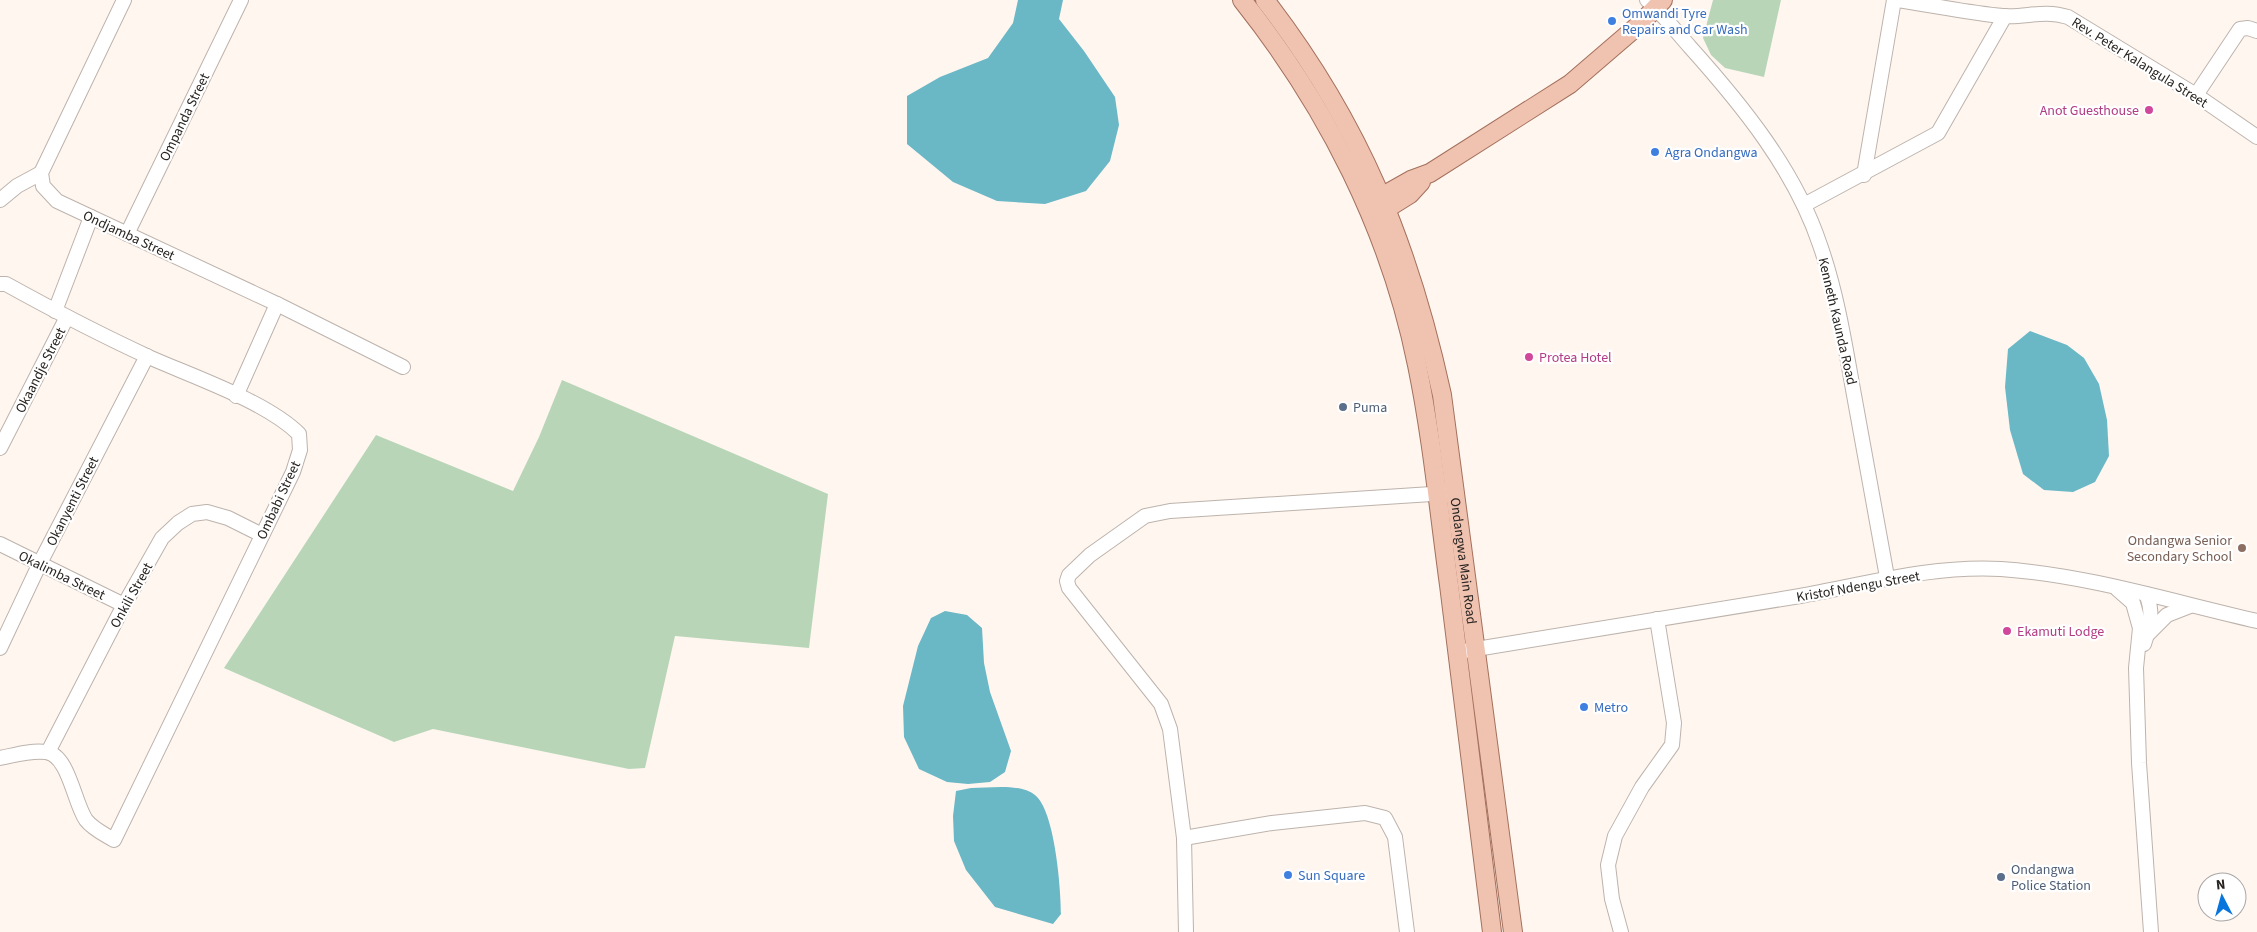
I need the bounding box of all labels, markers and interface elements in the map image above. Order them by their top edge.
place label: Omwandi Tyre Repairs and Car Wash [1622,4,1748,40]
street label: Rev. Peter Kalangula Street [2067,13,2212,113]
marker: Omwandi Tyre Repairs and Car Wash [1606,15,1618,27]
street label: Ompanda Street [155,70,215,165]
place label: Anot Guesthouse [2040,101,2139,121]
marker: Anot Guesthouse [2143,104,2155,116]
place label: Agra Ondangwa [1665,143,1757,163]
marker: Agra Ondangwa [1649,146,1661,158]
street label: Ondjamba Street [79,206,178,266]
street label: Kenneth Kaunda Road [1813,255,1861,387]
street label: Okaandje Street [11,324,71,417]
place label: Protea Hotel [1539,348,1612,368]
marker: Protea Hotel [1523,351,1535,363]
place label: Puma [1353,398,1387,418]
marker: Puma [1337,401,1349,413]
street label: Okanyenti Street [42,453,104,550]
street label: Ombabi Street [252,458,306,543]
street label: Ondangwa Main Road [1445,496,1481,626]
place label: Ondangwa Senior Secondary School [2127,531,2232,567]
marker: Ondangwa Senior Secondary School [2236,542,2248,554]
street label: Okalimba Street [15,546,109,606]
street label: Onkili Street [106,559,158,632]
street label: Kristof Ndengu Street [1795,566,1922,608]
place label: Ekamuti Lodge [2017,622,2104,642]
marker: Ekamuti Lodge [2001,625,2013,637]
place label: Metro [1594,698,1628,718]
marker: Metro [1578,701,1590,713]
place label: Ondangwa Police Station [2011,860,2091,896]
place label: Sun Square [1298,866,1365,886]
marker: Sun Square [1282,869,1294,881]
marker: Ondangwa Police Station [1995,871,2007,883]
north arrow [2197,872,2247,922]
text: N [2215,875,2226,895]

